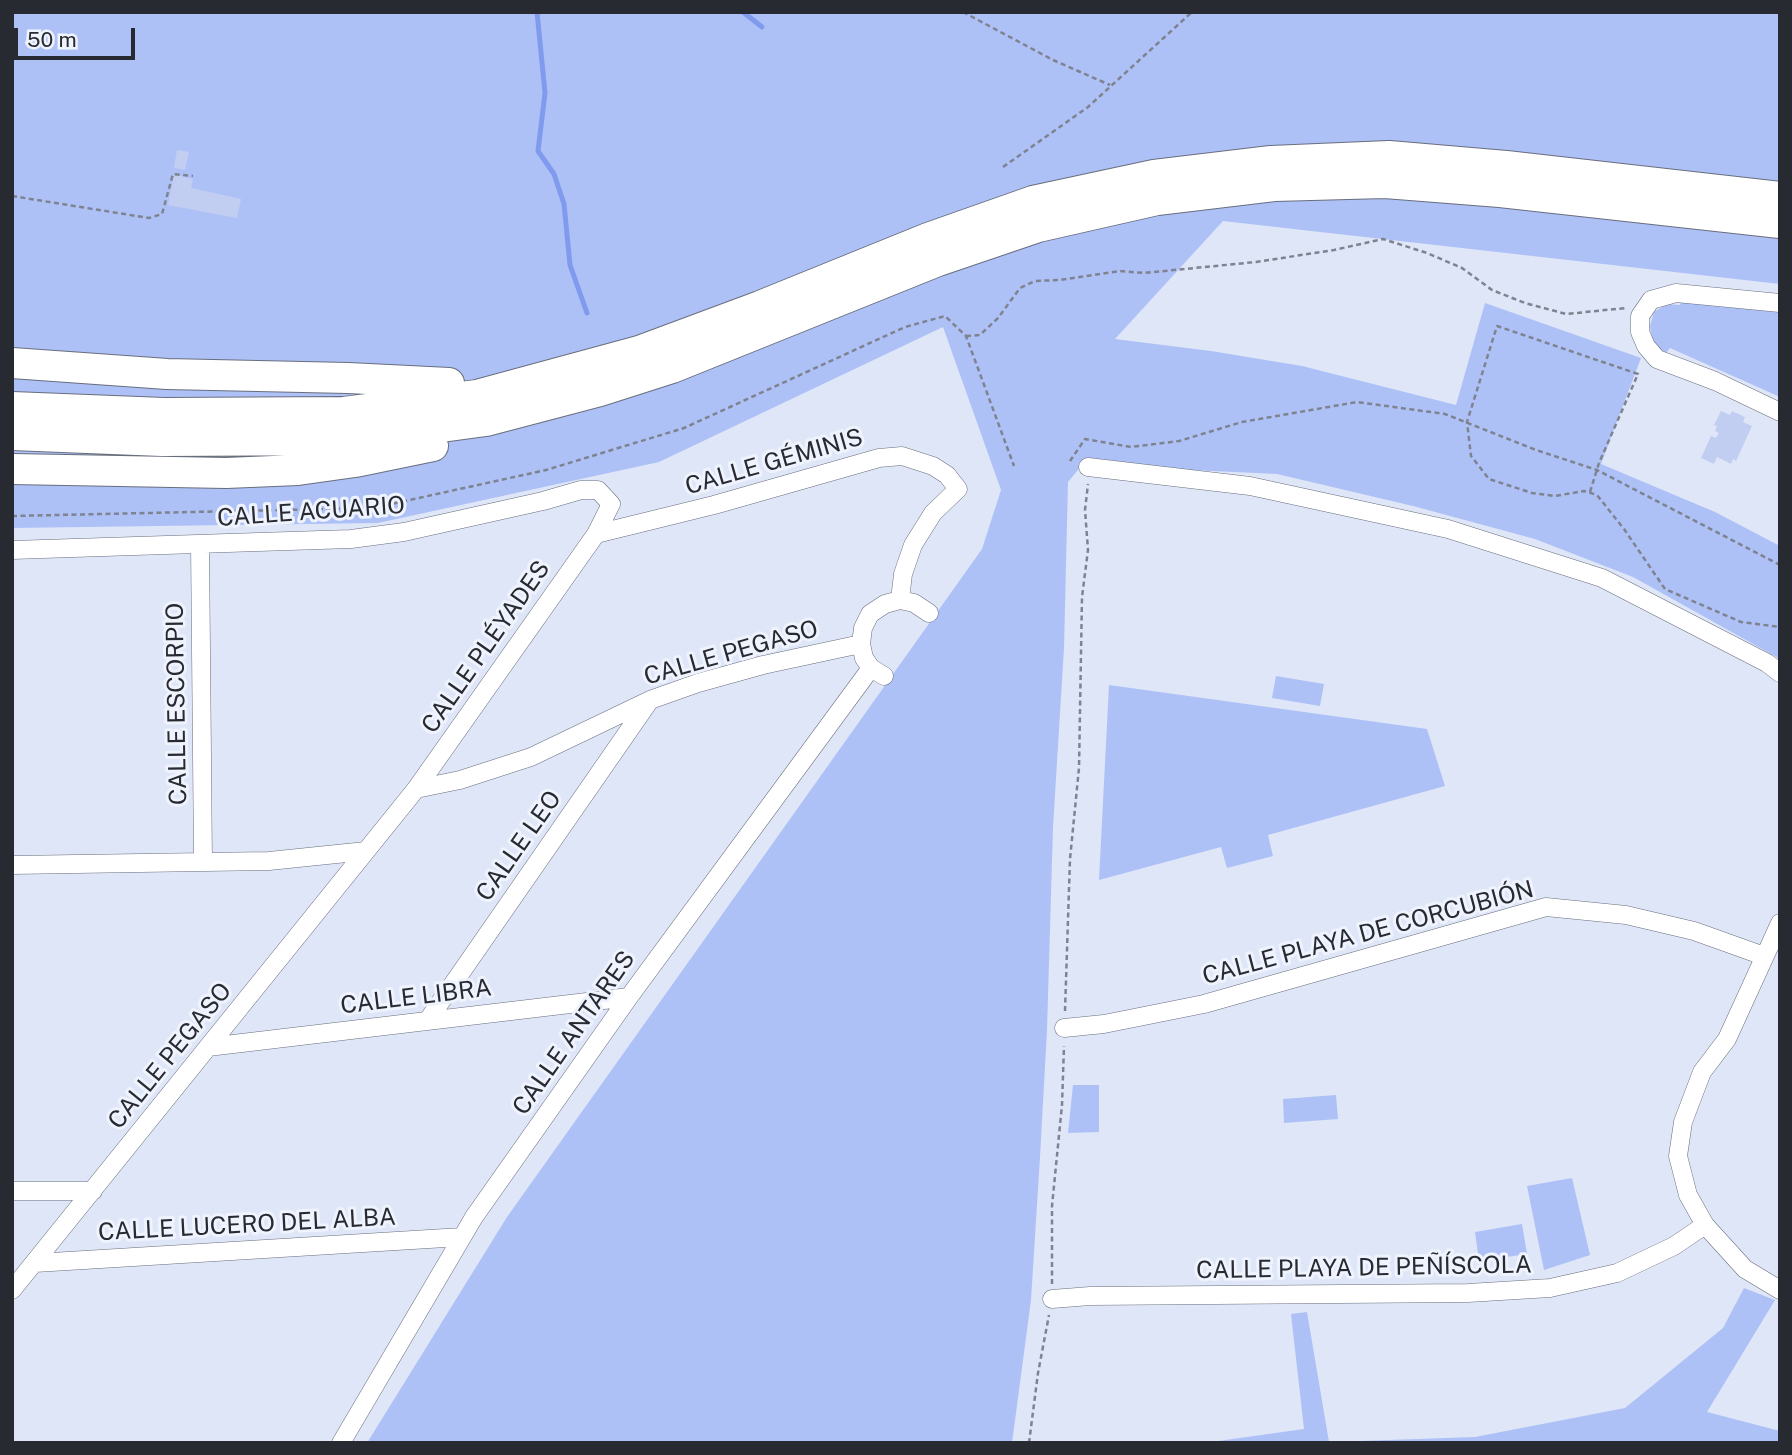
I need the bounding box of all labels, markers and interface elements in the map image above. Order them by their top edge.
scale bar [18,14,138,58]
text: 50 m [27,27,77,52]
street label: CALLE GÉMINIS [682,423,866,501]
street label: CALLE ACUARIO [216,491,406,533]
street label: CALLE PLÉYADES [416,555,556,739]
street label: CALLE ESCORPIO [161,603,193,805]
street label: CALLE PEGASO [641,614,821,692]
street label: CALLE LEO [470,785,568,907]
street label: CALLE PLAYA DE CORCUBIÓN [1199,875,1537,991]
street label: CALLE ANTARES [507,946,641,1120]
street label: CALLE LIBRA [339,973,493,1021]
street label: CALLE PEGASO [102,977,238,1135]
street label: CALLE LUCERO DEL ALBA [97,1203,397,1247]
street label: CALLE PLAYA DE PEÑÍSCOLA [1196,1251,1532,1285]

